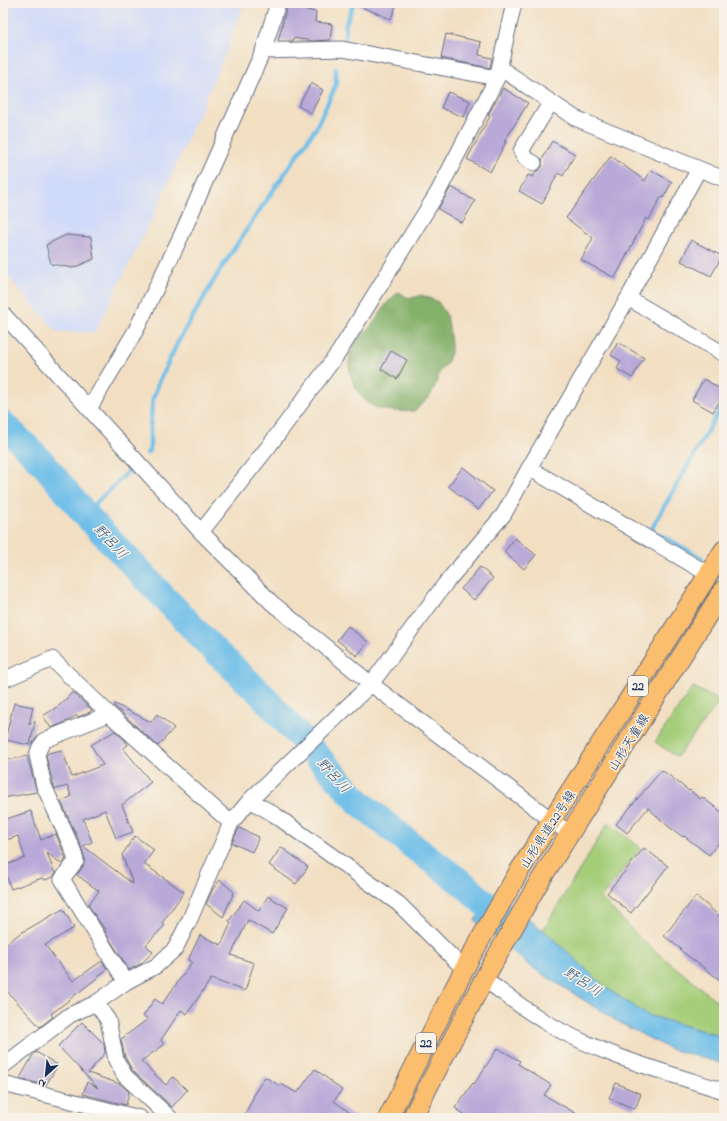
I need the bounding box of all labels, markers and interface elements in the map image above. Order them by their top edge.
water label: 野呂川 [88,520,132,565]
road number: 22 [628,676,648,696]
street label: 山形天童線 [604,709,655,775]
water label: 野呂川 [311,753,355,799]
street label: 山形県道22号線 [516,786,582,873]
water label: 野呂川 [559,962,606,1003]
road number: 22 [416,1033,436,1053]
north arrow [26,1055,66,1095]
text: N [35,1074,49,1092]

